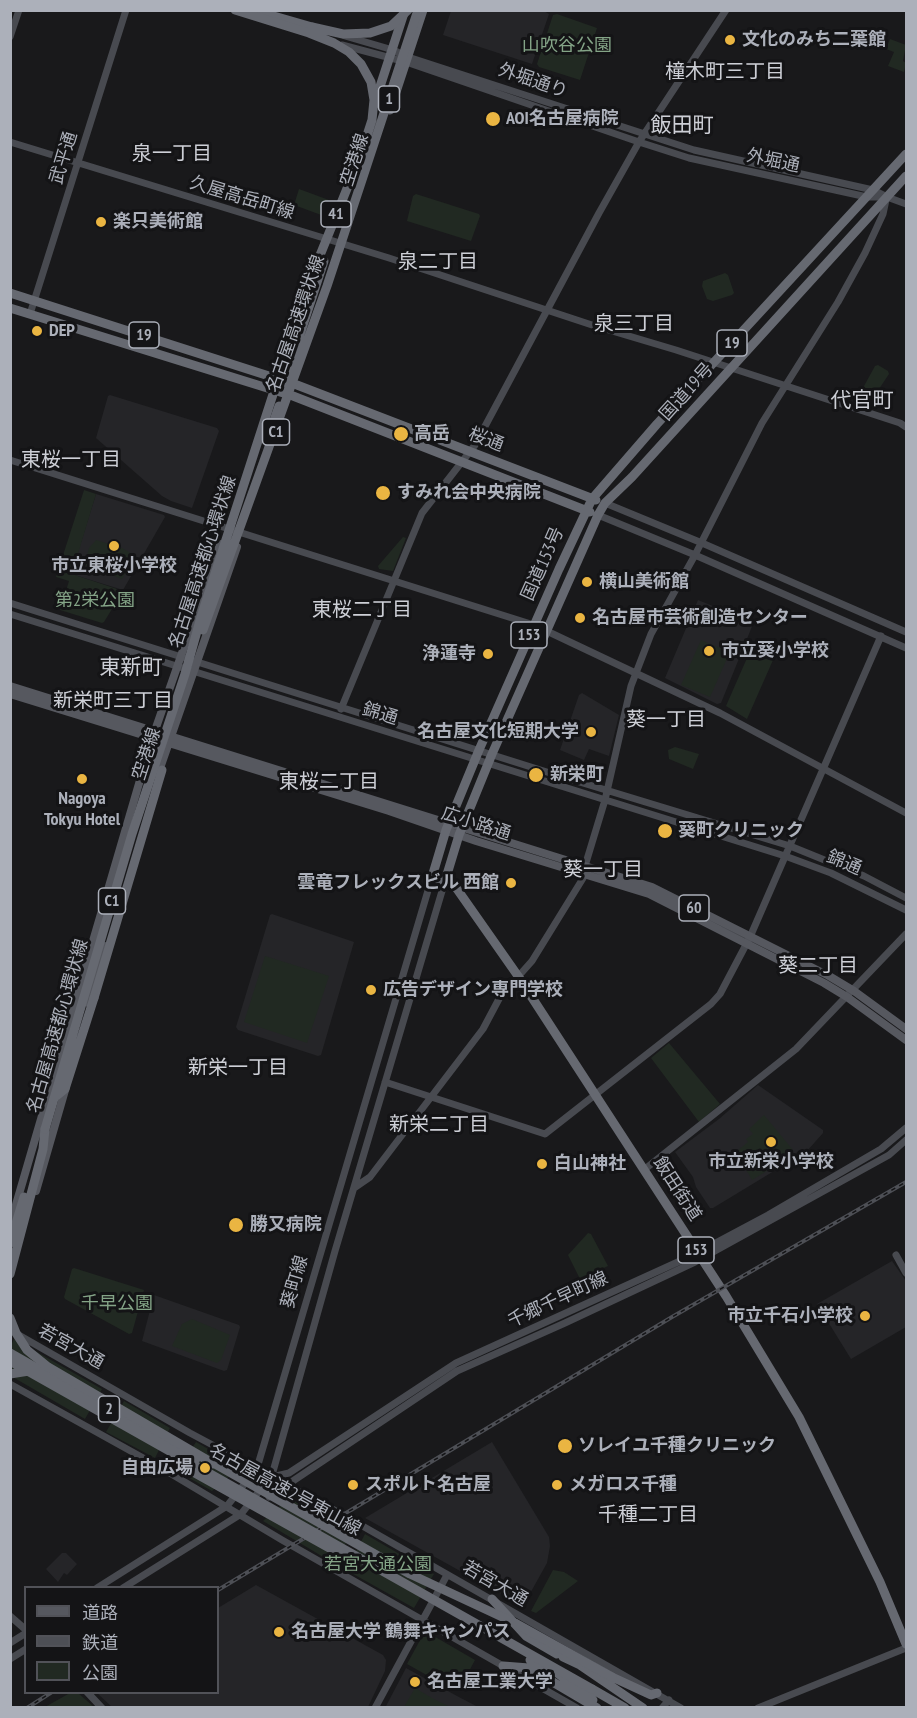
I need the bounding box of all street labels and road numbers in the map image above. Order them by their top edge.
street label: 外堀通り [495,59,571,103]
road number: 1 [378,86,400,112]
street label: 武平通 [46,129,82,187]
street label: 空港線 [336,131,374,189]
street label: 外堀通 [744,145,802,177]
street label: 久屋高岳町線 [187,172,297,224]
road number: 41 [321,201,351,227]
street label: 名古屋高速環状線 [262,252,330,396]
road number: 19 [129,322,159,348]
road number: 19 [717,330,747,356]
street label: 国道19号 [655,359,719,425]
road number: C1 [262,419,290,445]
street label: 桜通 [465,423,507,457]
street label: 名古屋高速都心環状線 [165,473,241,651]
street label: 国道153号 [517,524,569,604]
road number: 153 [511,622,547,648]
street label: 錦通 [360,698,400,730]
street label: 空港線 [128,725,166,783]
street label: 広小路通 [438,803,514,845]
street label: 錦通 [823,846,865,880]
road number: C1 [98,888,126,914]
road number: 60 [679,895,709,921]
street label: 名古屋高速都心環状線 [23,937,93,1115]
street label: 飯田街道 [648,1153,706,1225]
road number: 153 [678,1237,714,1263]
street label: 葵町線 [277,1253,313,1311]
street label: 千郷千早町線 [504,1267,612,1333]
street label: 若宮大通 [34,1320,108,1374]
road number: 2 [98,1396,120,1422]
street label: 名古屋高速2号東山線 [205,1439,365,1541]
street label: 若宮大通 [458,1557,532,1611]

